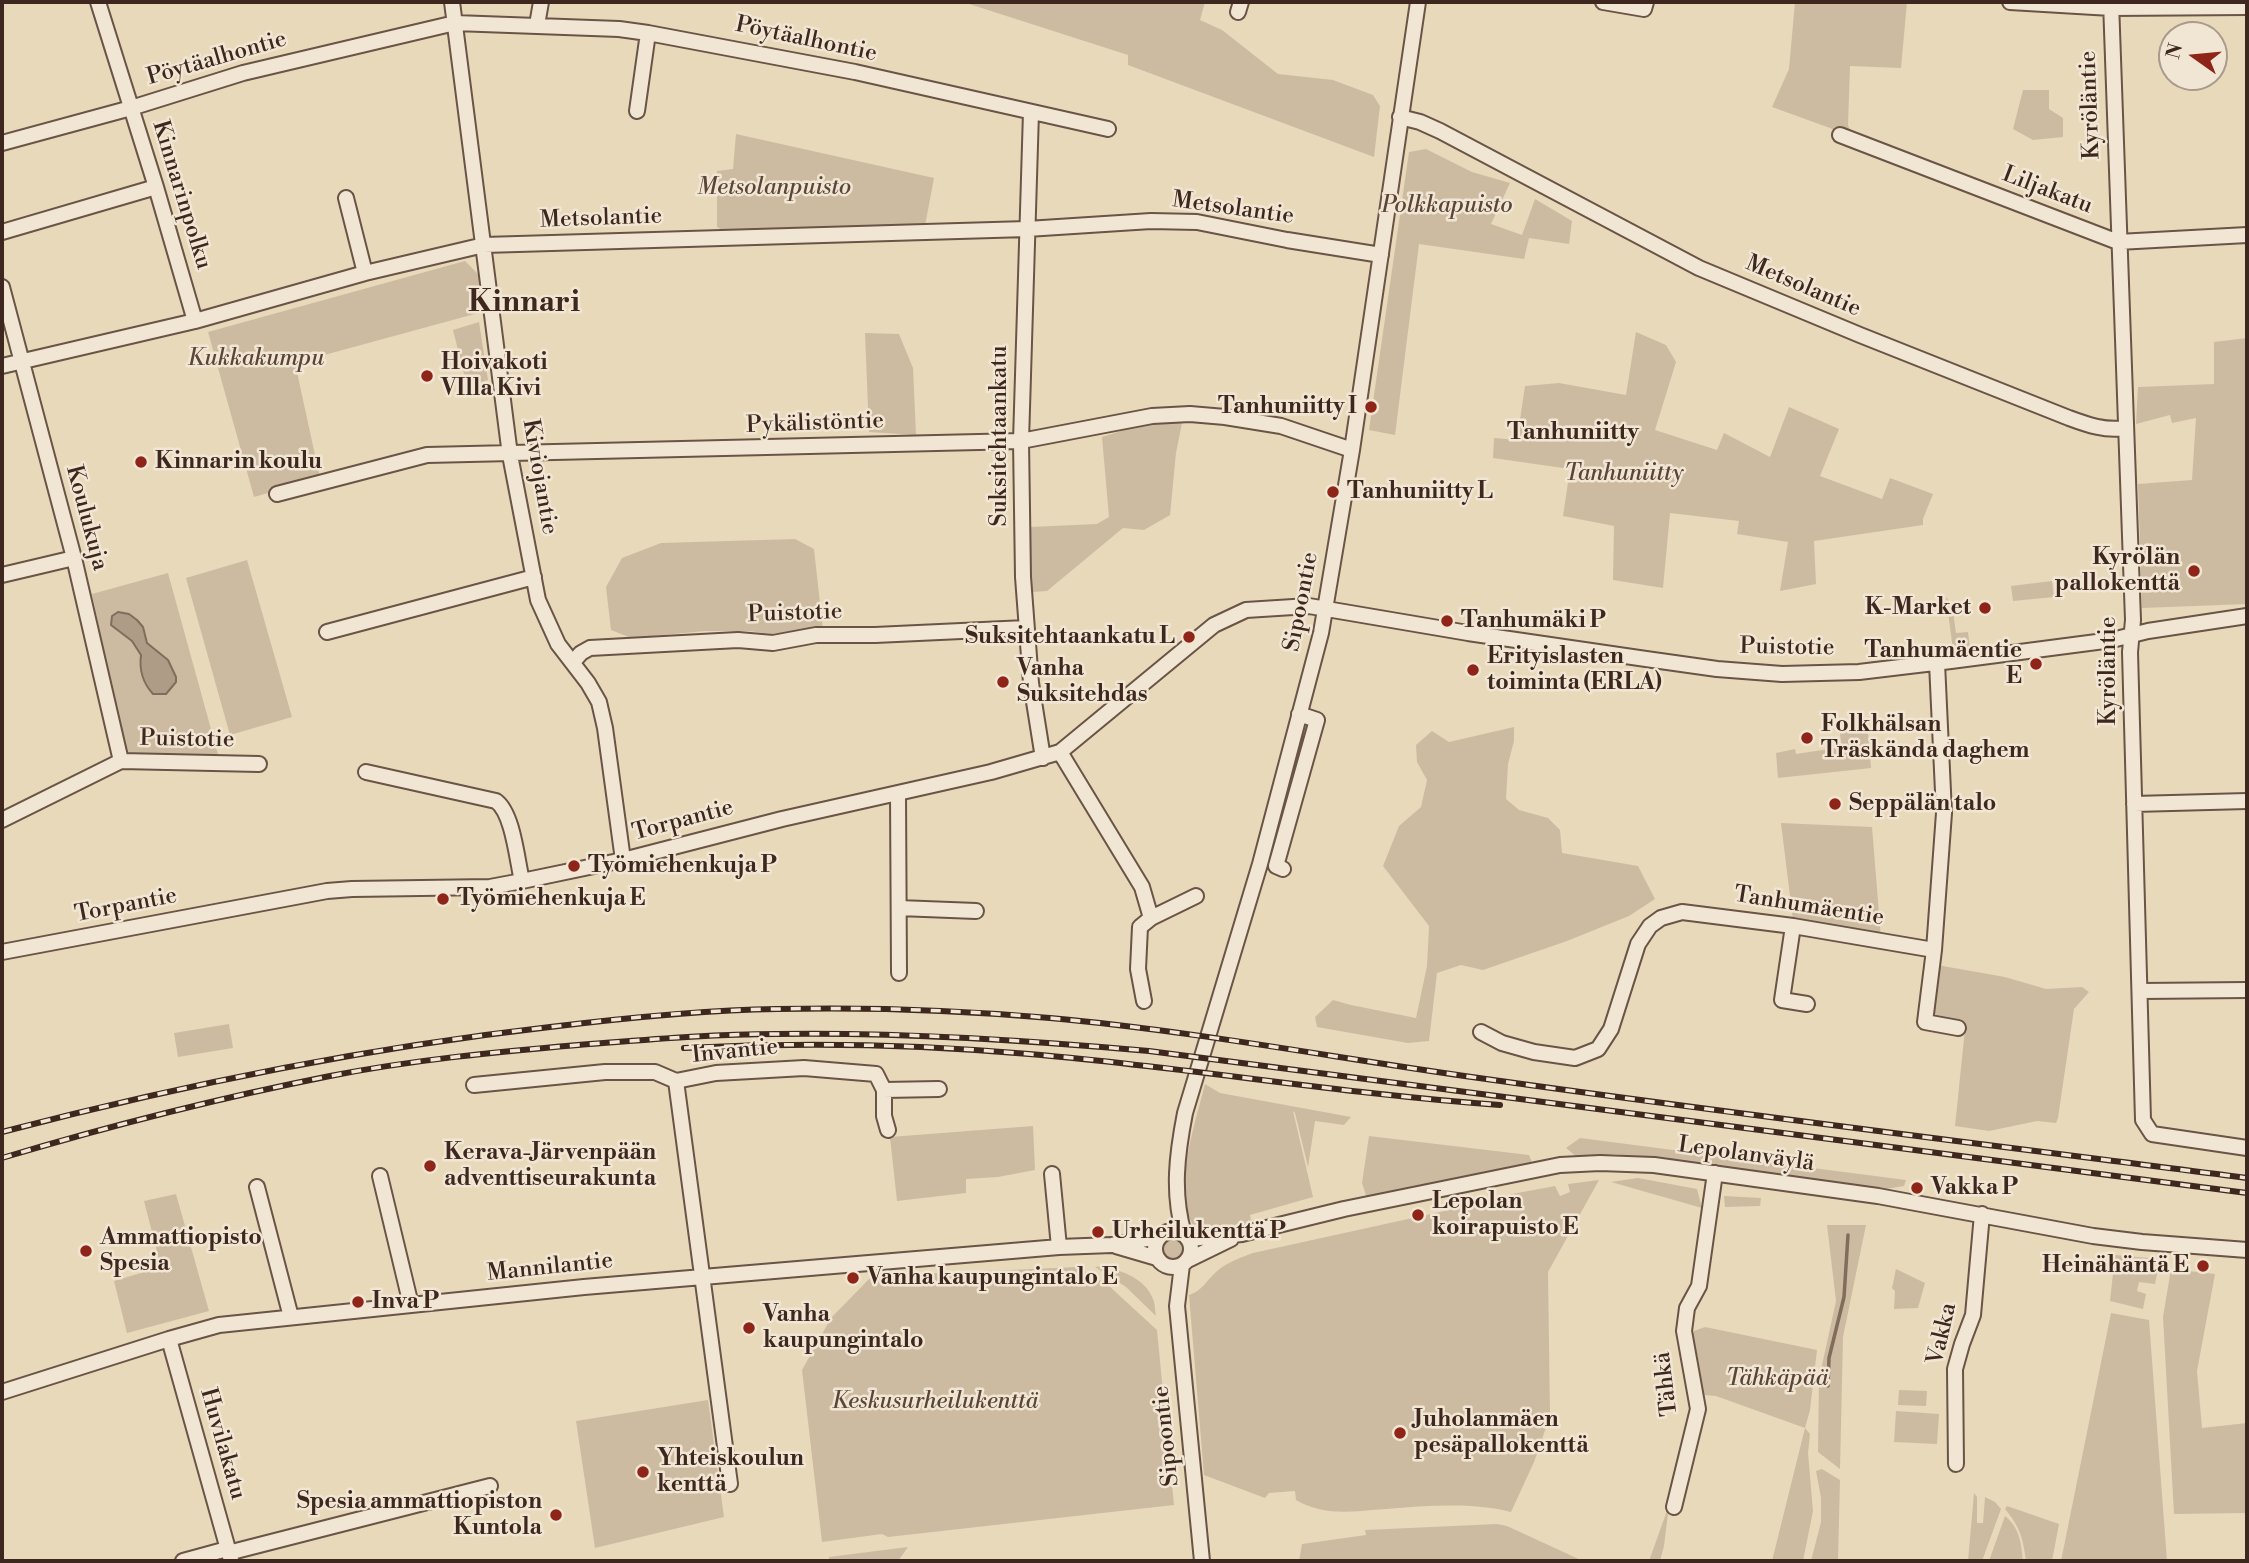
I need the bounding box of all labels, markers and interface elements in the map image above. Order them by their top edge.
street label: Pöytäalhontie [733,12,879,68]
north arrow [2158,21,2228,91]
street label: Pöytäalhontie [144,26,290,92]
text: N [2161,41,2188,61]
street label: Kyröläntie [2075,50,2107,160]
street label: Kinnarinpolku [145,117,217,273]
street label: Liljakatu [1998,161,2096,221]
park label: Metsolanpuisto [697,174,851,202]
street label: Metsolantie [1170,187,1296,231]
park label: Polkkapuisto [1382,192,1512,220]
street label: Metsolantie [539,203,663,235]
street label: Metsolantie [1741,250,1865,324]
district label: Kinnari [468,286,580,322]
park label: Kukkakumpu [188,345,324,373]
street label: Suksitehtaankatu [986,345,1014,527]
place label: Hoivakoti VIlla Kivi [441,349,547,403]
marker: Hoivakoti VIlla Kivi [419,368,435,384]
place label: Tanhuniitty I [1218,393,1357,421]
marker: Tanhuniitty I [1363,399,1379,415]
street label: Pykälistöntie [745,408,885,440]
street label: Kiviojantie [515,417,563,537]
district label: Tanhuniitty [1507,419,1639,447]
place label: Kinnarin koulu [155,448,322,476]
marker: Kinnarin koulu [133,454,149,470]
park label: Tanhuniitty [1564,460,1684,488]
street label: Koulukuja [59,462,113,574]
place label: Tanhuniitty L [1347,478,1493,506]
marker: Tanhuniitty L [1325,484,1341,500]
place label: Kyrölän pallokenttä [2055,544,2180,598]
street label: Sipoontie [1279,550,1325,654]
marker: Kyrölän pallokenttä [2186,563,2202,579]
place label: K-Market [1865,594,1971,622]
street label: Puistotie [747,599,843,629]
marker: K-Market [1977,600,1993,616]
place label: Tanhumäki P [1461,607,1606,635]
marker: Tanhumäki P [1439,613,1455,629]
street label: Kyröläntie [2095,616,2123,726]
place label: Suksitehtaankatu L [965,623,1175,651]
marker: Suksitehtaankatu L [1181,629,1197,645]
street label: Puistotie [1739,633,1835,663]
place label: Tanhumäentie E [1864,637,2022,691]
place label: Erityislasten toiminta (ERLA) [1487,643,1662,697]
place label: Vanha Suksitehdas [1017,655,1148,709]
marker: Tanhumäentie E [2028,656,2044,672]
marker: Erityislasten toiminta (ERLA) [1465,662,1481,678]
marker: Vanha Suksitehdas [995,674,1011,690]
place label: Folkhälsan Träskända daghem [1821,711,2029,765]
street label: Puistotie [139,725,235,755]
marker: Folkhälsan Träskända daghem [1799,730,1815,746]
place label: Seppälän talo [1849,790,1996,818]
street label: Torpantie [629,794,737,848]
marker: Seppälän talo [1827,796,1843,812]
place label: Työmiehenkuja P [588,852,777,880]
marker: Työmiehenkuja P [566,858,582,874]
street label: Tanhumäentie [1732,882,1886,932]
street label: Torpantie [73,883,179,929]
place label: Työmiehenkuja E [457,885,646,913]
marker: Työmiehenkuja E [435,891,451,907]
street label: Invantie [691,1034,779,1070]
street label: Lepolanväylä [1676,1132,1816,1178]
place label: Kerava-Järvenpään adventtiseurakunta [444,1139,656,1193]
marker: Kerava-Järvenpään adventtiseurakunta [422,1158,438,1174]
place label: Vakka P [1931,1174,2018,1202]
marker: Vakka P [1909,1180,1925,1196]
place label: Lepolan koirapuisto E [1432,1188,1578,1242]
marker: Lepolan koirapuisto E [1410,1207,1426,1223]
place label: Urheilukenttä P [1112,1218,1285,1246]
place label: Ammattiopisto Spesia [100,1224,262,1278]
marker: Urheilukenttä P [1090,1224,1106,1240]
marker: Ammattiopisto Spesia [78,1243,94,1259]
street label: Mannilantie [486,1248,614,1288]
place label: Heinähäntä E [2042,1252,2189,1280]
marker: Heinähäntä E [2195,1258,2211,1274]
place label: Vanha kaupungintalo E [867,1264,1118,1292]
marker: Vanha kaupungintalo E [845,1270,861,1286]
place label: Inva P [372,1288,439,1316]
marker: Inva P [350,1294,366,1310]
street label: Vakka [1923,1300,1963,1368]
place label: Vanha kaupungintalo [763,1301,924,1355]
marker: Vanha kaupungintalo [741,1320,757,1336]
street label: Tähkä [1649,1350,1685,1418]
park label: Tähkäpää [1726,1365,1828,1393]
street label: Sipoontie [1148,1384,1186,1488]
street label: Huvilakatu [193,1385,251,1503]
park label: Keskusurheilukenttä [832,1388,1038,1416]
place label: Juholanmäen pesäpallokenttä [1414,1406,1589,1460]
marker: Juholanmäen pesäpallokenttä [1392,1425,1408,1441]
place label: Yhteiskoulun kenttä [657,1445,804,1499]
marker: Yhteiskoulun kenttä [635,1464,651,1480]
place label: Spesia ammattiopiston Kuntola [297,1488,542,1542]
marker: Spesia ammattiopiston Kuntola [548,1507,564,1523]

